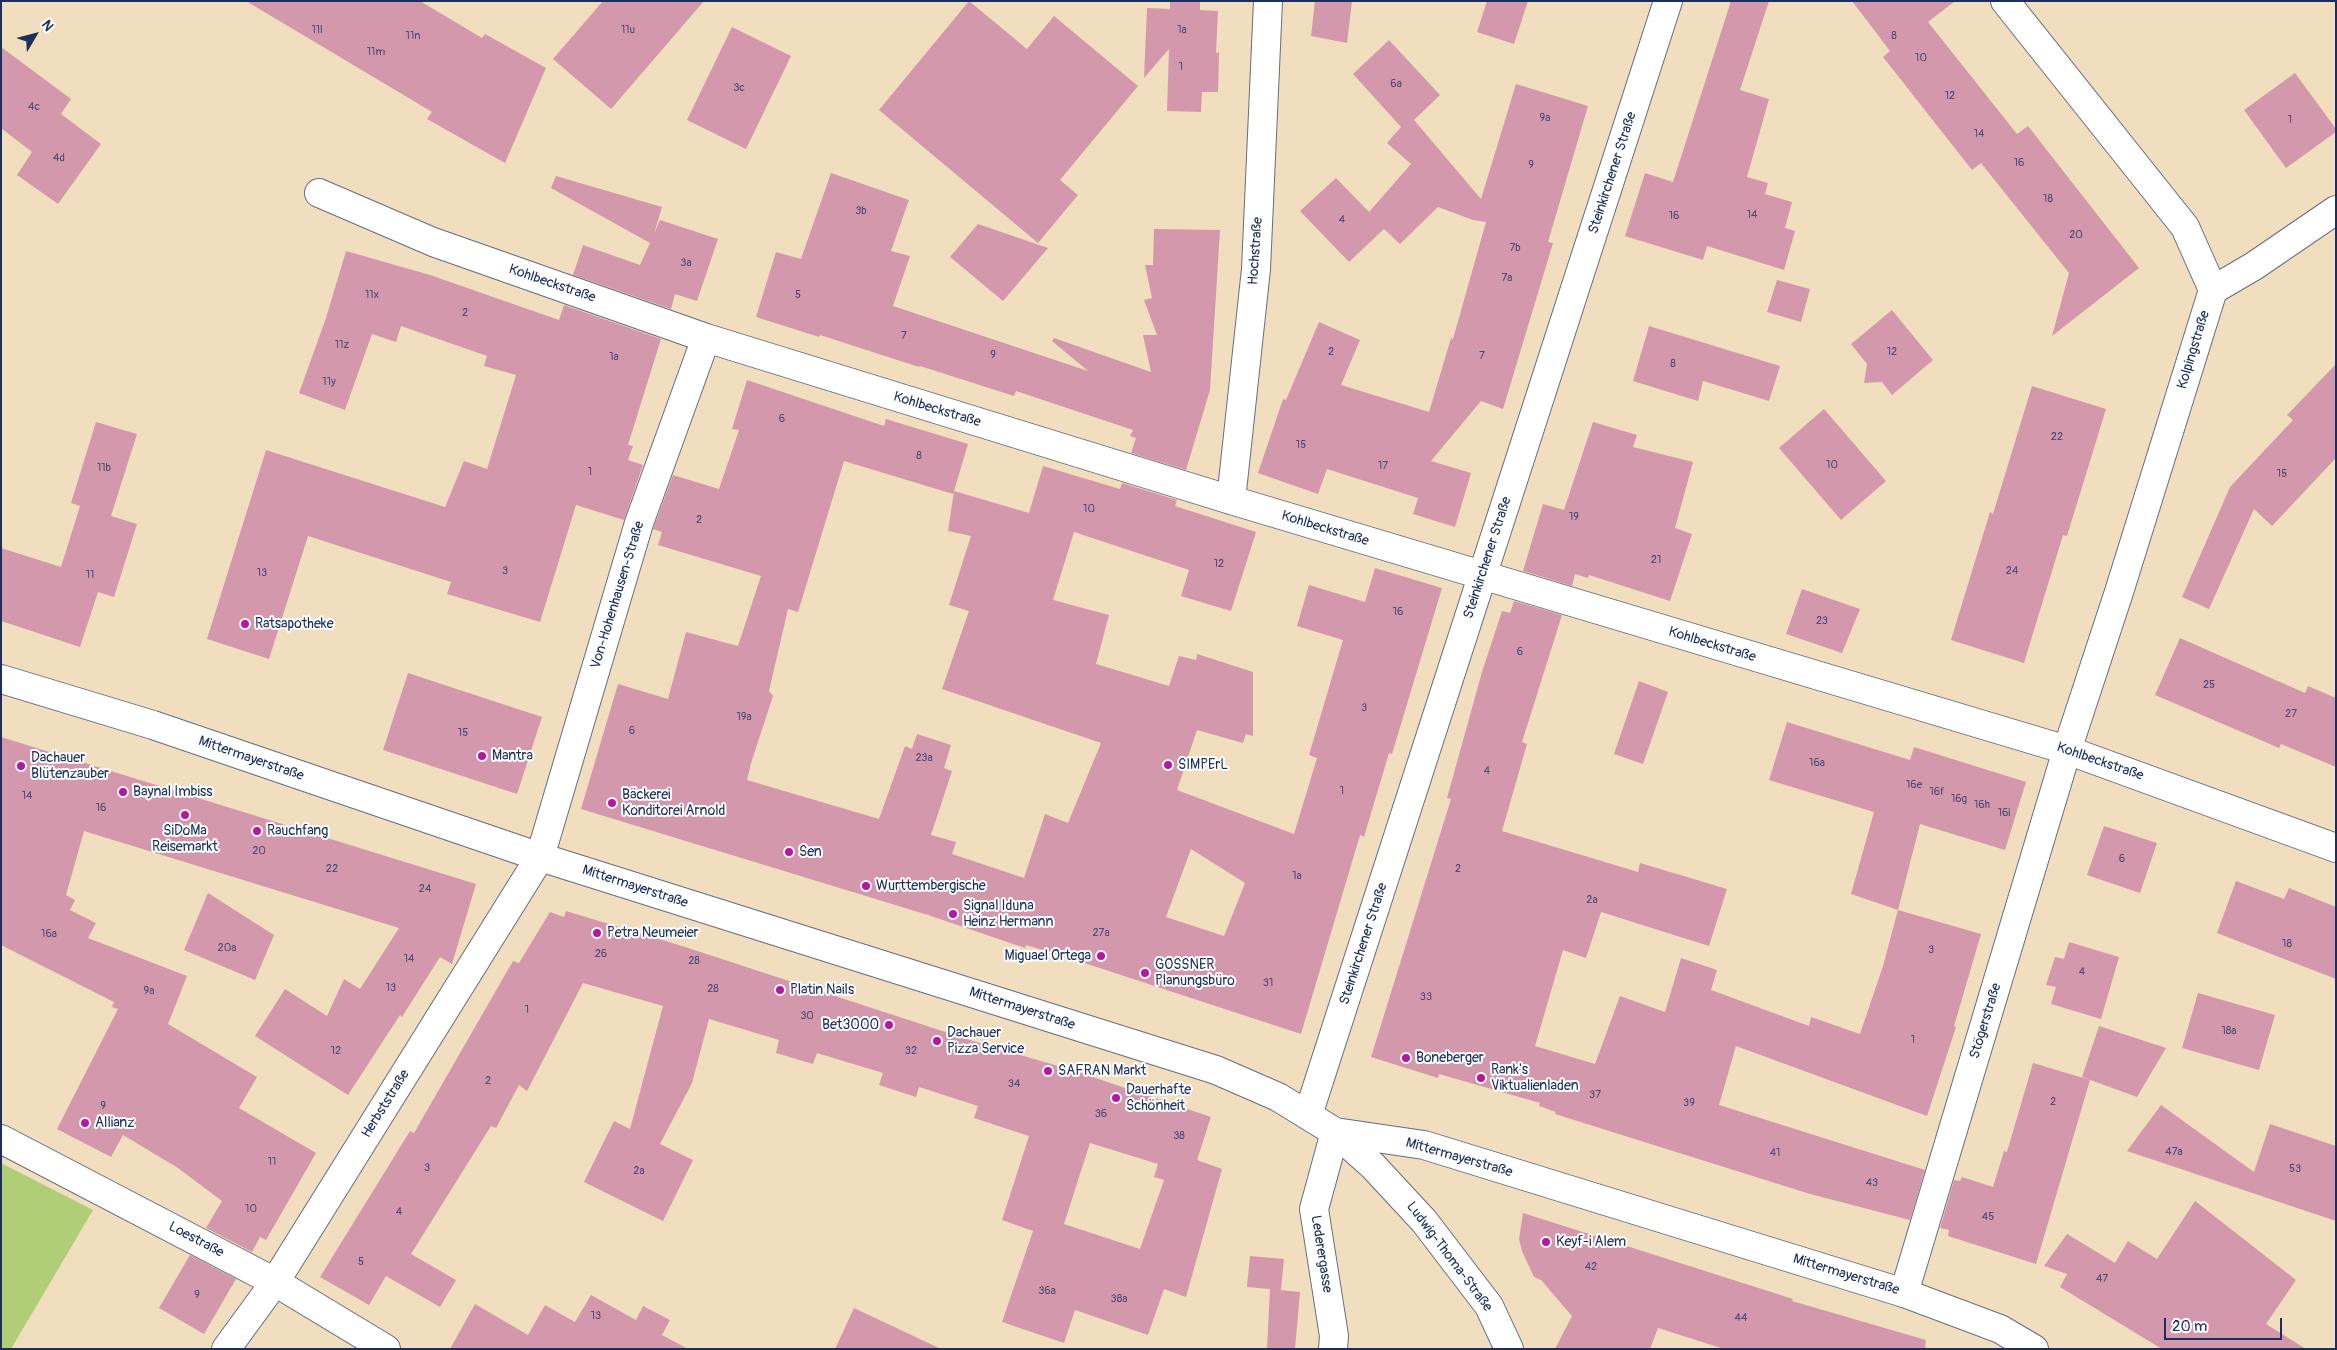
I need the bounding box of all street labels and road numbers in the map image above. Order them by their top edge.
street label: Steinkirchener Straße [1585,110,1641,236]
street label: Hochstraße [1245,216,1267,286]
street label: Kohlbeckstraße [506,261,598,307]
street label: Kolpingstraße [2174,309,2214,391]
street label: Kohlbeckstraße [891,389,983,431]
street label: Steinkirchener Straße [1460,495,1516,621]
street label: Kohlbeckstraße [1279,508,1371,550]
street label: Von-Hohenhausen-Straße [588,519,648,671]
street label: Kohlbeckstraße [1666,624,1758,666]
street label: Mittermayerstraße [196,733,306,785]
street label: Kohlbeckstraße [2054,739,2146,785]
street label: Mittermayerstraße [580,862,690,912]
street label: Steinkirchener Straße [1336,881,1392,1007]
street label: Stögerstraße [1967,981,2005,1061]
street label: Mittermayerstraße [967,984,1077,1034]
street label: Herbststraße [358,1067,414,1141]
street label: Mittermayerstraße [1404,1135,1514,1181]
street label: Ludwig-Thoma-Straße [1402,1199,1496,1315]
street label: Lederergasse [1307,1214,1335,1294]
street label: Loestraße [165,1218,227,1262]
street label: Mittermayerstraße [1791,1251,1901,1299]

